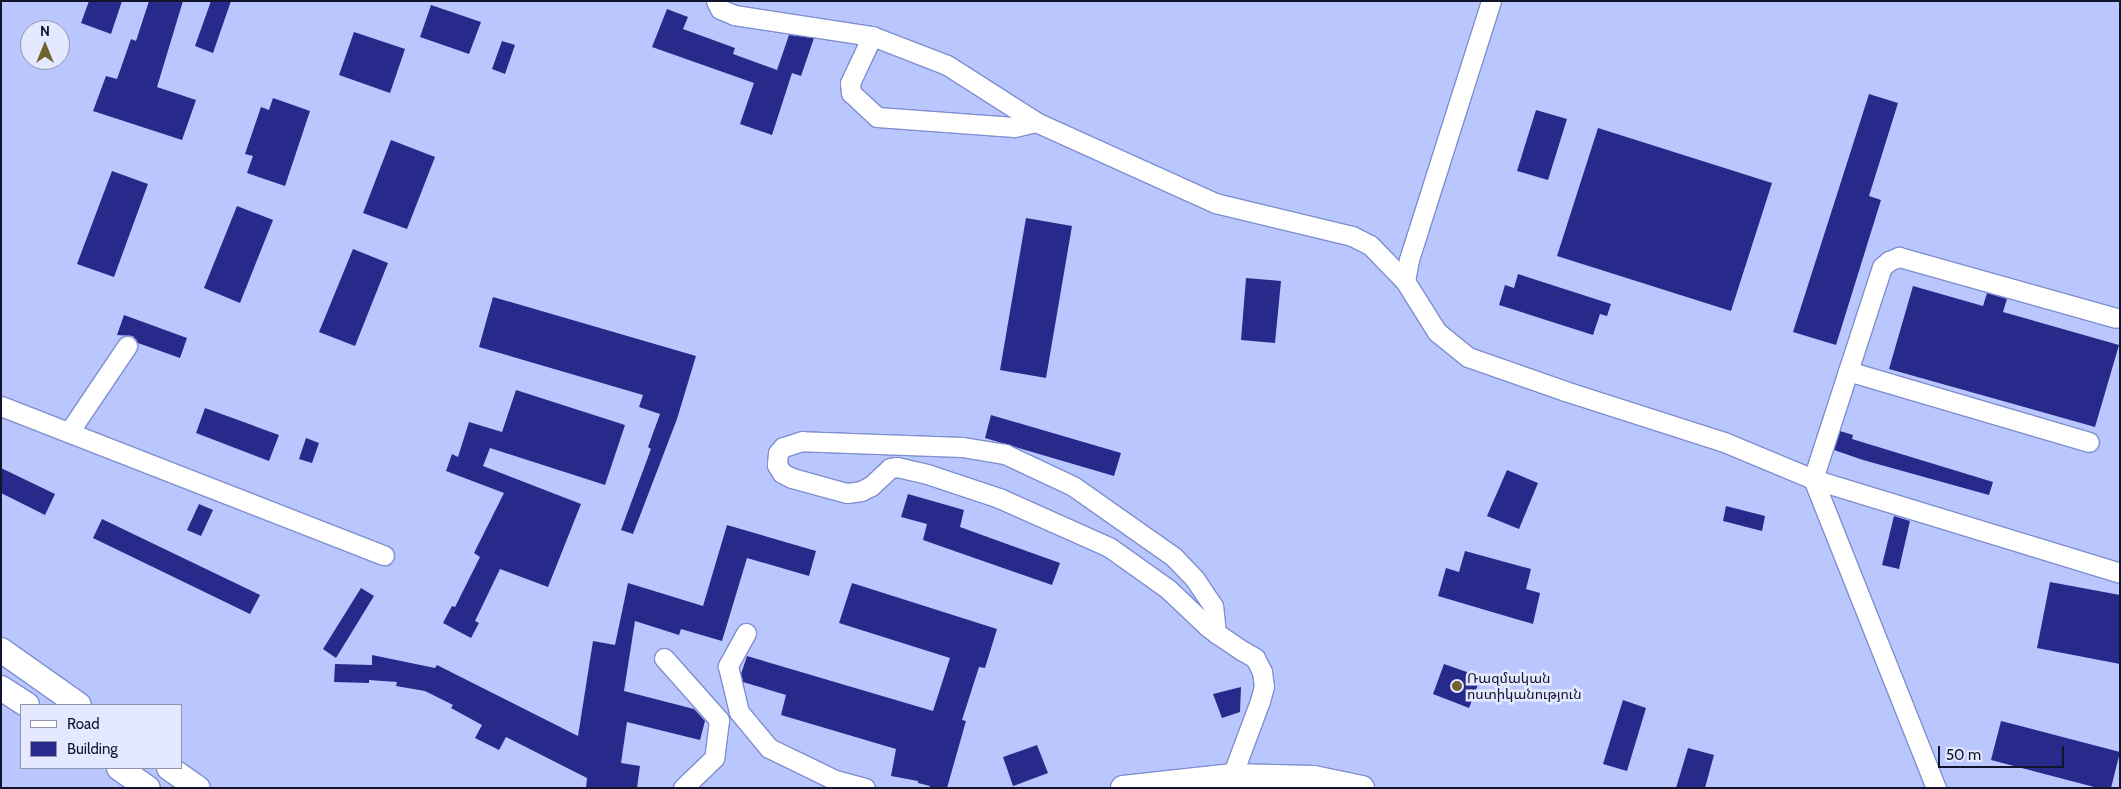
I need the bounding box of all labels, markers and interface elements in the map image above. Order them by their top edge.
north arrow [20,20,70,70]
text: N [40,22,50,40]
place label: Ռազմական ոստիկանություն [1467,670,1582,702]
marker: Ռազմական ոստիկանություն [1451,680,1463,692]
legend [20,704,182,769]
text: Road [67,715,100,733]
scale bar [1941,736,2067,768]
text: Building [67,740,118,758]
text: 50 m [1946,746,1981,764]

